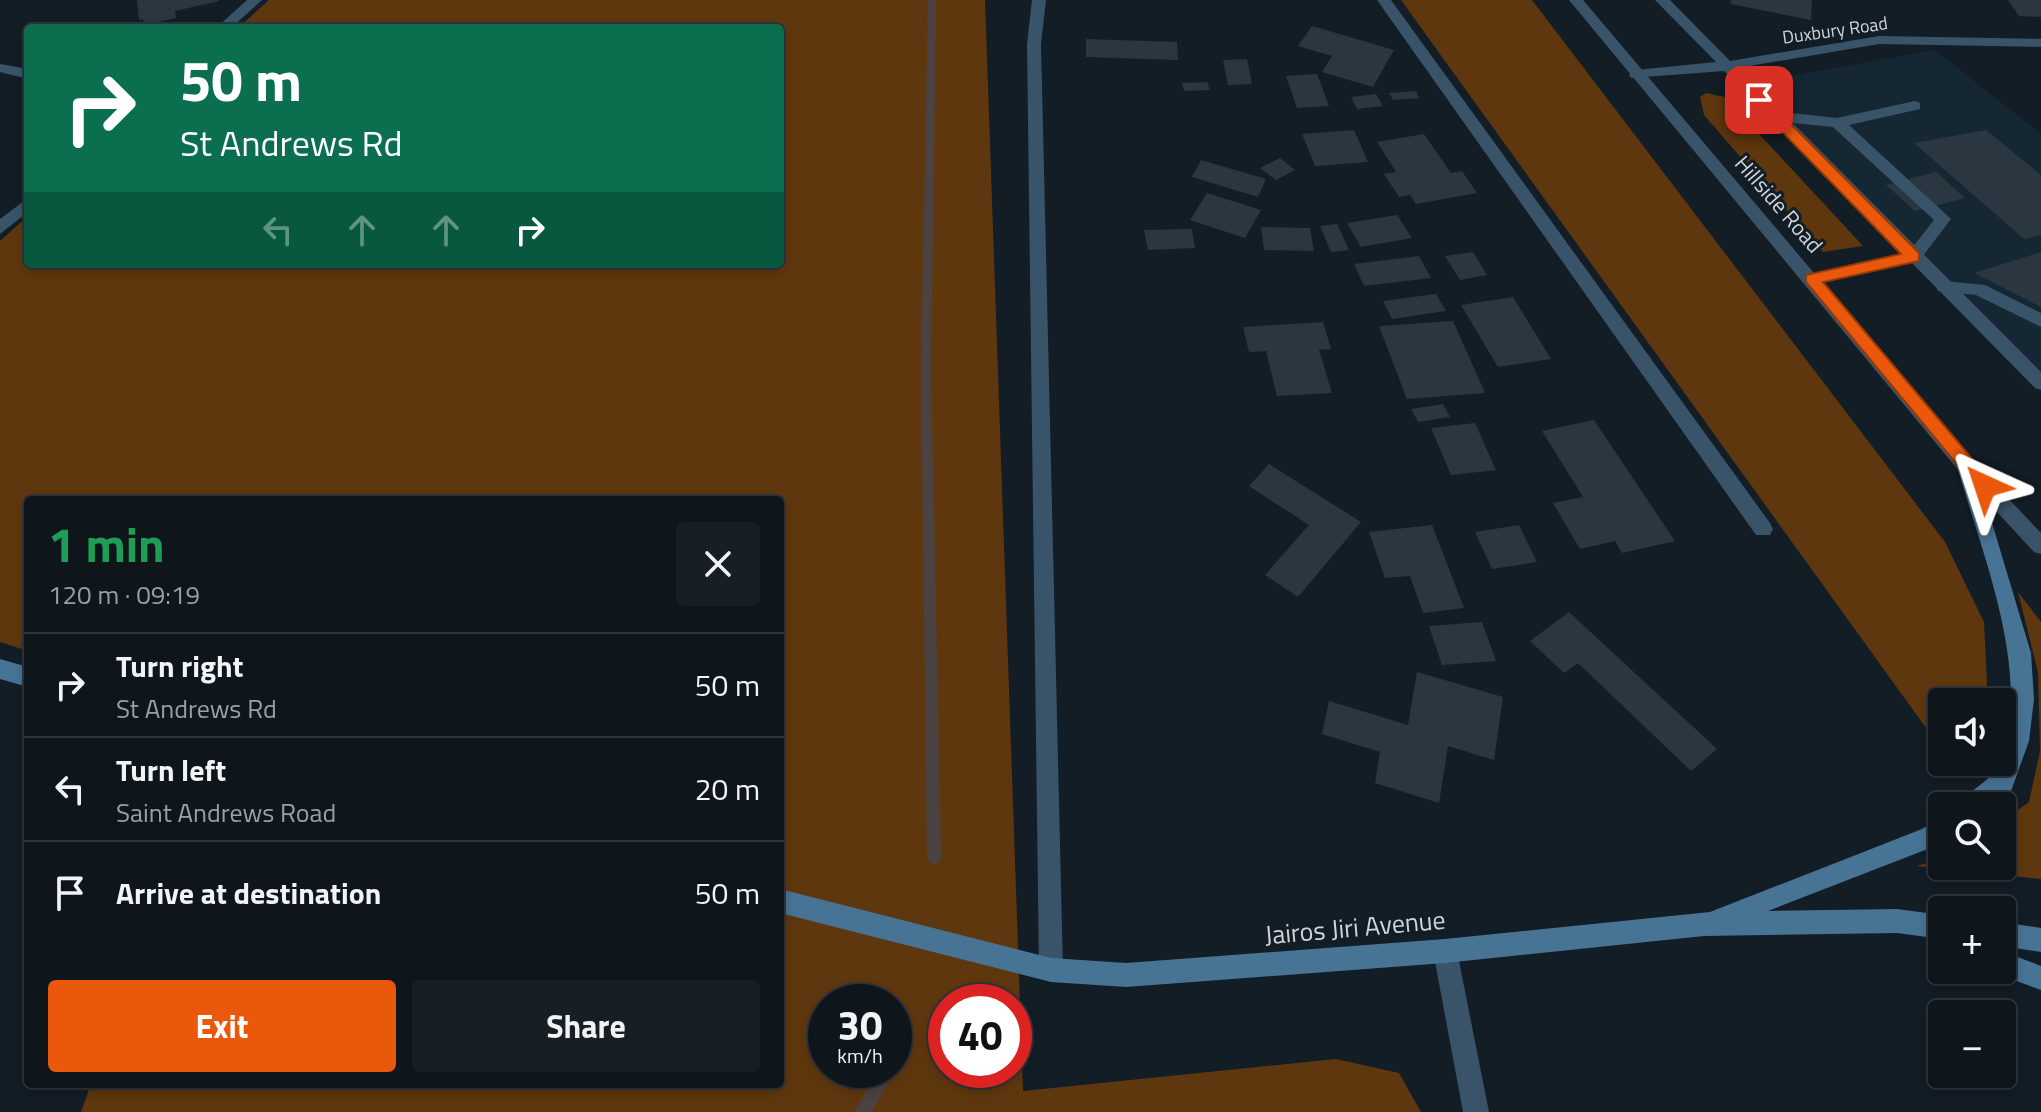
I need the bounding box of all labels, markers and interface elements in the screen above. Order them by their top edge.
street label: Duxbury Road [1781,9,1889,51]
text: 50 m [180,38,302,123]
icon: right [48,56,152,160]
pin [1725,66,1793,134]
icon: arrive [1737,78,1781,122]
text: St Andrews Rd [180,115,403,170]
street label: Hillside Road [1727,148,1831,260]
icon: left [256,208,300,252]
icon: ahead [340,208,384,252]
icon: ahead [424,208,468,252]
icon: right [508,208,552,252]
position arrow [1943,444,2027,528]
text: 1 min [48,508,165,581]
button: close [676,522,760,606]
text: 120 m · 09:19 [48,575,200,614]
text: Turn right [116,643,244,689]
text: 50 m [695,662,760,708]
icon: right [48,663,92,707]
map controls [1928,688,2016,1088]
button: sound [1928,688,2016,776]
text: St Andrews Rd [116,689,277,728]
text: Turn left [116,747,226,793]
text: 20 m [695,766,760,812]
icon: left [48,767,92,811]
button: search [1928,792,2016,880]
text: Saint Andrews Road [116,793,336,832]
text: Arrive at destination [116,870,381,916]
text: 50 m [695,870,760,916]
icon: arrive [48,871,92,915]
button: + [1928,896,2016,984]
street label: Jairos Jiri Avenue [1263,900,1447,954]
button: Exit [48,980,396,1072]
button: Share [412,980,760,1072]
speed limit sign: 40 [928,984,1032,1088]
text: 30 [838,995,882,1056]
button: − [1928,1000,2016,1088]
text: km/h [837,1040,883,1071]

